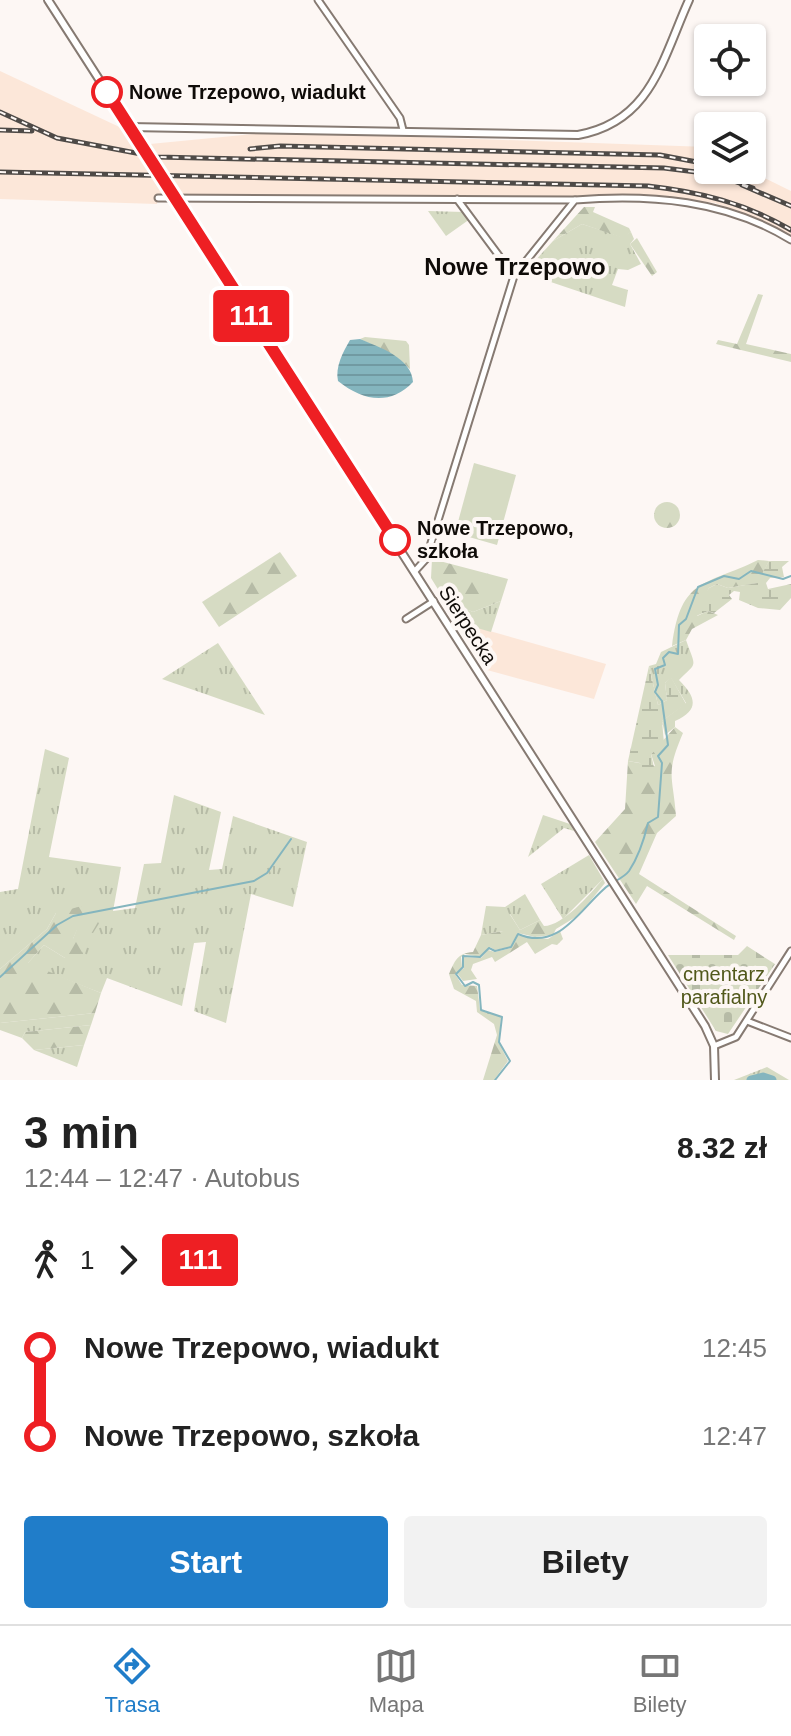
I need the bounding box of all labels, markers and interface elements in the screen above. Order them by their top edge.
map controls [694,24,766,184]
button: locate [694,24,766,96]
marker: Nowe Trzepowo, wiadukt [92,77,122,107]
place label: Nowe Trzepowo, wiadukt [129,81,366,103]
button: layers [694,112,766,184]
district label: Nowe Trzepowo [424,253,606,280]
line badge: 111 [205,290,297,342]
text: 111 [229,300,273,331]
place label: Nowe Trzepowo, szkoła [417,517,574,562]
marker: Nowe Trzepowo, szkoła [380,525,410,555]
street label: Sierpecka [435,582,502,669]
park label: cmentarz parafialny [681,963,767,1008]
text: 3 min [24,1108,139,1157]
text: 8.32 zł [677,1131,767,1164]
text: 12:44 – 12:47 · Autobus [24,1163,300,1193]
icon: walk [24,1238,68,1282]
icon: forward [106,1238,150,1282]
text: 111 [178,1244,222,1275]
text: 1 [80,1245,94,1275]
text: Nowe Trzepowo, wiadukt [84,1331,439,1364]
text: 12:45 [702,1333,767,1363]
text: Nowe Trzepowo, szkoła [84,1419,419,1452]
text: 12:47 [702,1421,767,1451]
button: Start [24,1516,388,1608]
button: Bilety [404,1516,767,1608]
tab: Trasa [104,1644,160,1718]
tab: Mapa [369,1644,424,1718]
tab: Bilety [633,1644,687,1718]

